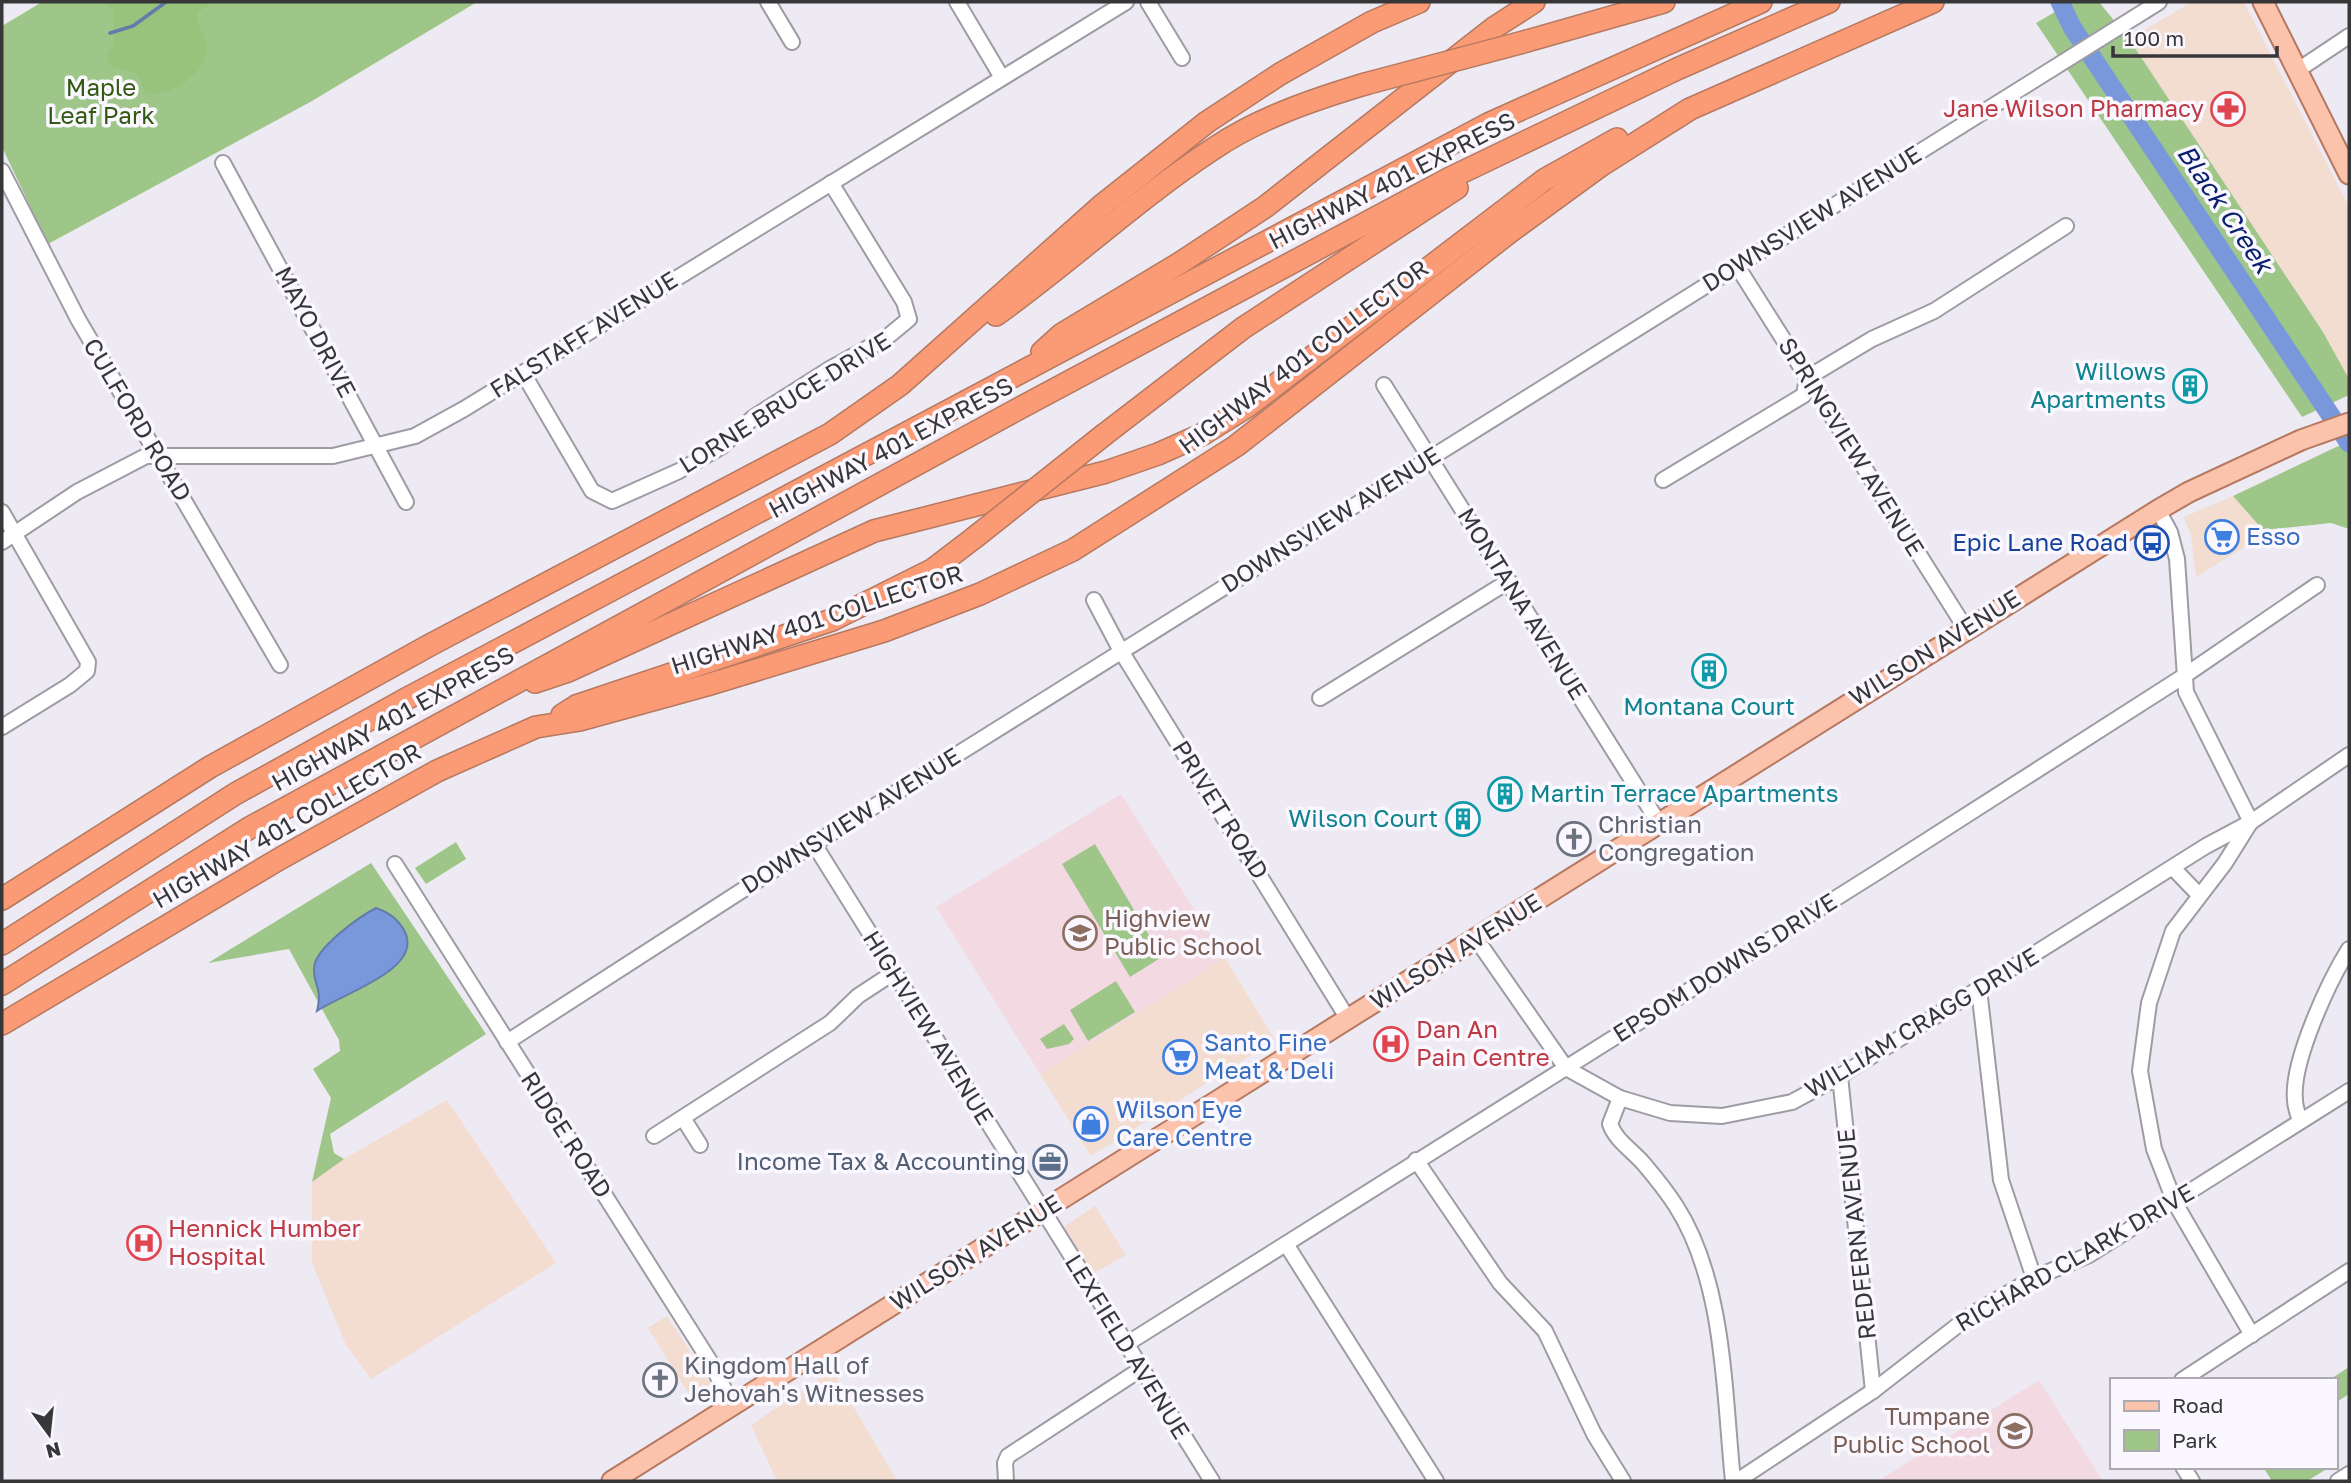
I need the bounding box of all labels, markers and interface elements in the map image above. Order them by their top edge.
scale bar [2113,14,2278,58]
text: 100 m [2124,25,2184,51]
park label: Maple Leaf Park [47,72,155,129]
pharmacy icon: Jane Wilson Pharmacy [2209,90,2247,128]
place label: Jane Wilson Pharmacy [1943,93,2204,122]
street label: HIGHWAY 401 EXPRESS [1263,105,1519,254]
street label: DOWNSVIEW AVENUE [1696,138,1926,297]
water label: Black Creek [2171,139,2281,281]
street label: HIGHWAY 401 COLLECTOR [1173,252,1434,459]
street label: MAYO DRIVE [270,261,363,402]
street label: FALSTAFF AVENUE [484,264,682,403]
street label: LORNE BRUCE DRIVE [673,325,895,479]
street label: CULFORD ROAD [78,332,198,506]
street label: SPRINGVIEW AVENUE [1773,332,1931,561]
place label: Willows Apartments [2030,356,2166,413]
building icon: Willows Apartments [2171,367,2209,405]
street label: HIGHWAY 401 EXPRESS [763,370,1017,523]
street label: DOWNSVIEW AVENUE [1215,439,1445,598]
street label: MONTANA AVENUE [1452,502,1594,705]
supermarket icon: Esso [2203,518,2241,556]
place label: Esso [2246,521,2300,550]
bus stop icon: Epic Lane Road [2133,524,2171,562]
place label: Epic Lane Road [1952,527,2128,556]
street label: HIGHWAY 401 COLLECTOR [667,558,966,679]
street label: WILSON AVENUE [1843,582,2025,711]
street label: HIGHWAY 401 EXPRESS [266,639,519,796]
building icon: Montana Court [1690,652,1728,690]
place label: Montana Court [1623,691,1795,720]
street label: PRIVET ROAD [1167,735,1275,884]
street label: HIGHWAY 401 COLLECTOR [147,736,426,914]
street label: DOWNSVIEW AVENUE [735,740,965,899]
building icon: Martin Terrace Apartments [1486,775,1524,813]
place label: Martin Terrace Apartments [1530,778,1838,807]
building icon: Wilson Court [1444,800,1482,838]
place label: Wilson Court [1288,803,1438,832]
place label: Christian Congregation [1598,809,1755,866]
church icon: Christian Congregation [1555,820,1593,858]
street label: WILSON AVENUE [1364,886,1546,1015]
street label: EPSOM DOWNS DRIVE [1607,886,1841,1048]
place label: Highview Public School [1104,903,1262,960]
school or university icon: Highview Public School [1061,914,1099,952]
street label: HIGHVIEW AVENUE [858,925,1001,1130]
street label: WILLIAM CRAGG DRIVE [1799,940,2043,1103]
place label: Dan An Pain Centre [1416,1014,1550,1071]
hospital icon: Dan An Pain Centre [1372,1025,1410,1063]
place label: Santo Fine Meat & Deli [1204,1027,1334,1084]
supermarket icon: Santo Fine Meat & Deli [1161,1038,1199,1076]
street label: RIDGE ROAD [516,1066,619,1203]
place label: Wilson Eye Care Centre [1116,1094,1252,1151]
shop icon: Wilson Eye Care Centre [1072,1105,1110,1143]
street label: REDFERN AVENUE [1830,1127,1881,1341]
office icon: Income Tax & Accounting [1031,1143,1069,1181]
place label: Income Tax & Accounting [737,1146,1026,1175]
street label: RICHARD CLARK DRIVE [1950,1176,2199,1337]
street label: WILSON AVENUE [884,1187,1066,1316]
place label: Hennick Humber Hospital [168,1213,361,1270]
hospital icon: Hennick Humber Hospital [125,1224,163,1262]
street label: LEXFIELD AVENUE [1060,1249,1197,1444]
place label: Kingdom Hall of Jehovah's Witnesses [684,1350,925,1407]
church icon: Kingdom Hall of Jehovah's Witnesses [641,1361,679,1399]
legend [2110,1378,2337,1469]
text: Road [2172,1392,2223,1418]
north arrow [14,1399,84,1469]
place label: Tumpane Public School [1832,1401,1990,1458]
school or university icon: Tumpane Public School [1996,1412,2034,1450]
text: Park [2172,1427,2218,1453]
text: N [44,1438,63,1464]

